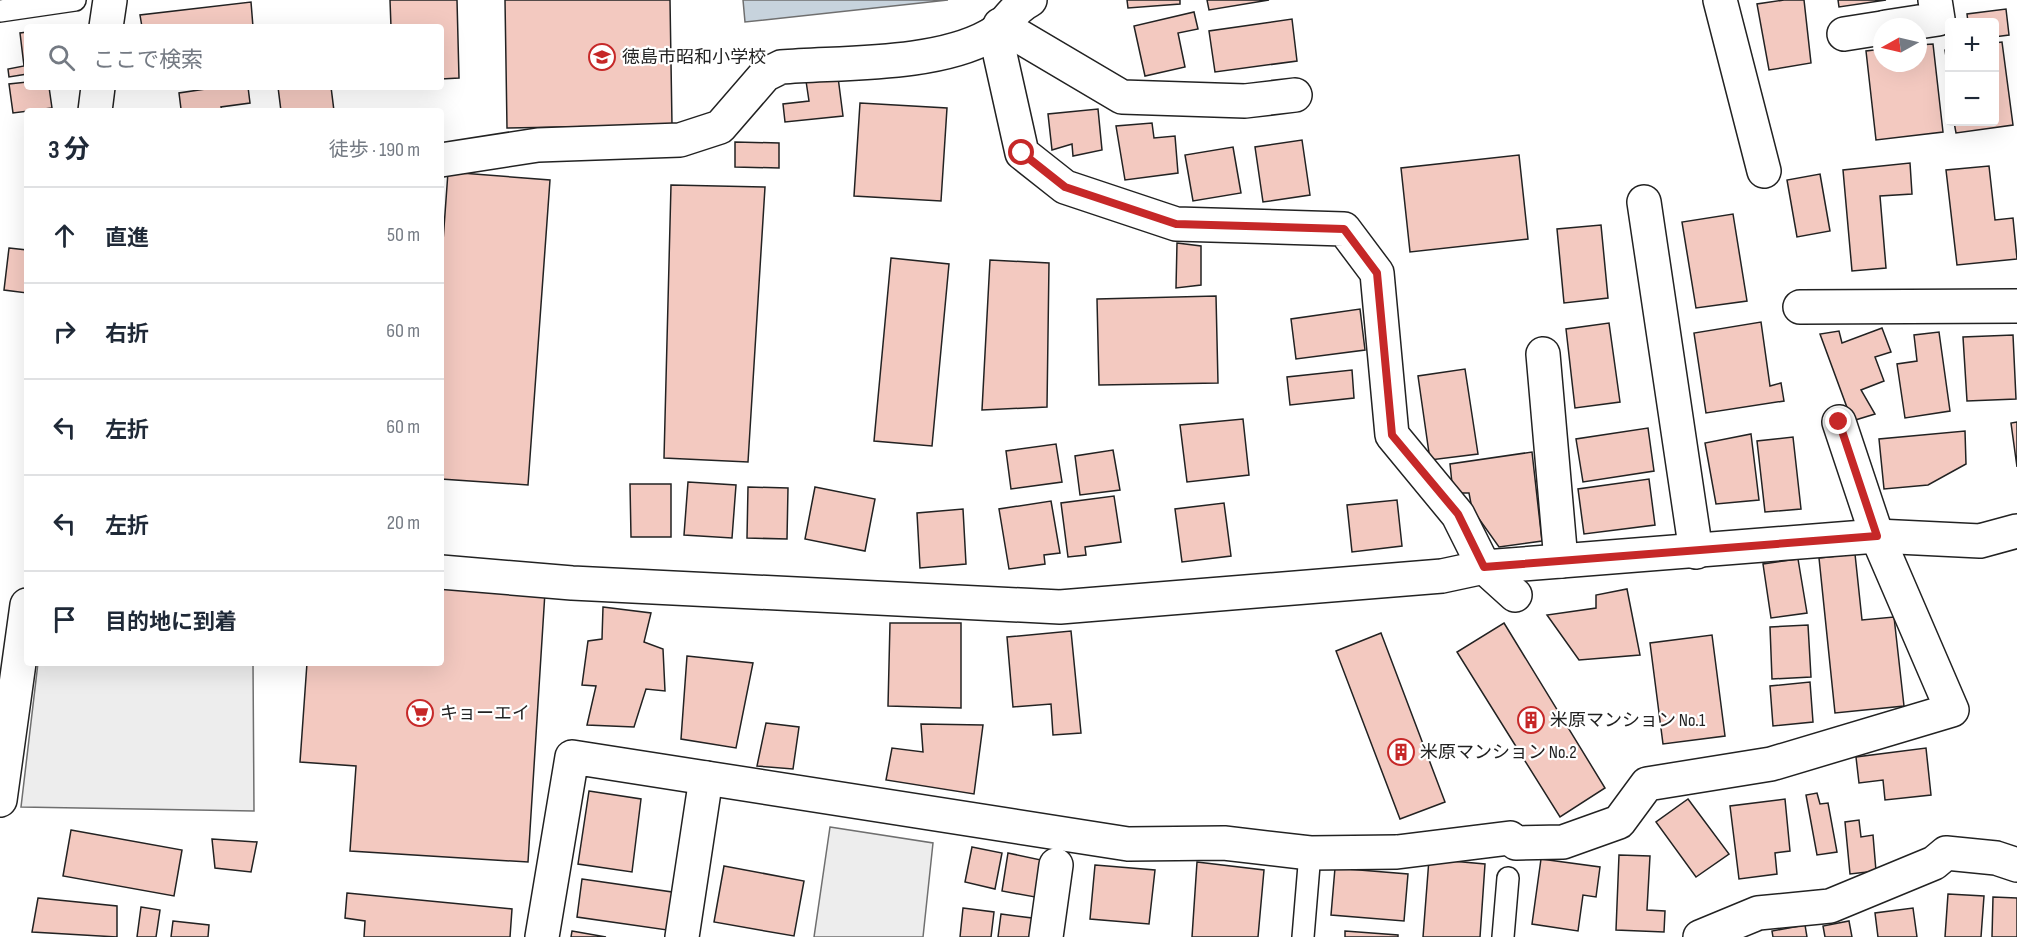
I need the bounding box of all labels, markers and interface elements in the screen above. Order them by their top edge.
north arrow [1873,18,1927,72]
map controls [1945,18,1999,126]
button: + [1945,18,1999,72]
search box [24,24,444,90]
icon: search [45,41,78,74]
school or university icon: 徳島市昭和小学校 [587,42,617,72]
text: ここで検索 [93,47,203,74]
place label: 徳島市昭和小学校 [622,47,766,68]
button: − [1945,72,1999,126]
text: 3 分 [48,135,90,166]
text: 徒歩 · 190 m [329,138,420,162]
route start [1008,139,1034,165]
icon: ahead [48,219,81,252]
text: 50 m [387,223,420,247]
text: 直進 [105,225,149,252]
icon: right [48,315,81,348]
text: 60 m [386,319,420,343]
text: 右折 [105,321,149,348]
route end [1825,408,1851,434]
icon: left [48,411,81,444]
text: 60 m [386,415,420,439]
text: 左折 [105,417,149,444]
icon: left [48,507,81,540]
text: 20 m [387,511,420,535]
text: 左折 [105,513,149,540]
icon: arrive [48,603,81,636]
text: 目的地に到着 [105,609,237,636]
supermarket icon: キョーエイ [405,698,435,728]
place label: キョーエイ [440,703,530,724]
building icon: 米原マンション No.1 [1516,705,1546,735]
place label: 米原マンション No.1 [1550,710,1706,731]
building icon: 米原マンション No.2 [1386,737,1416,767]
place label: 米原マンション No.2 [1420,742,1577,763]

